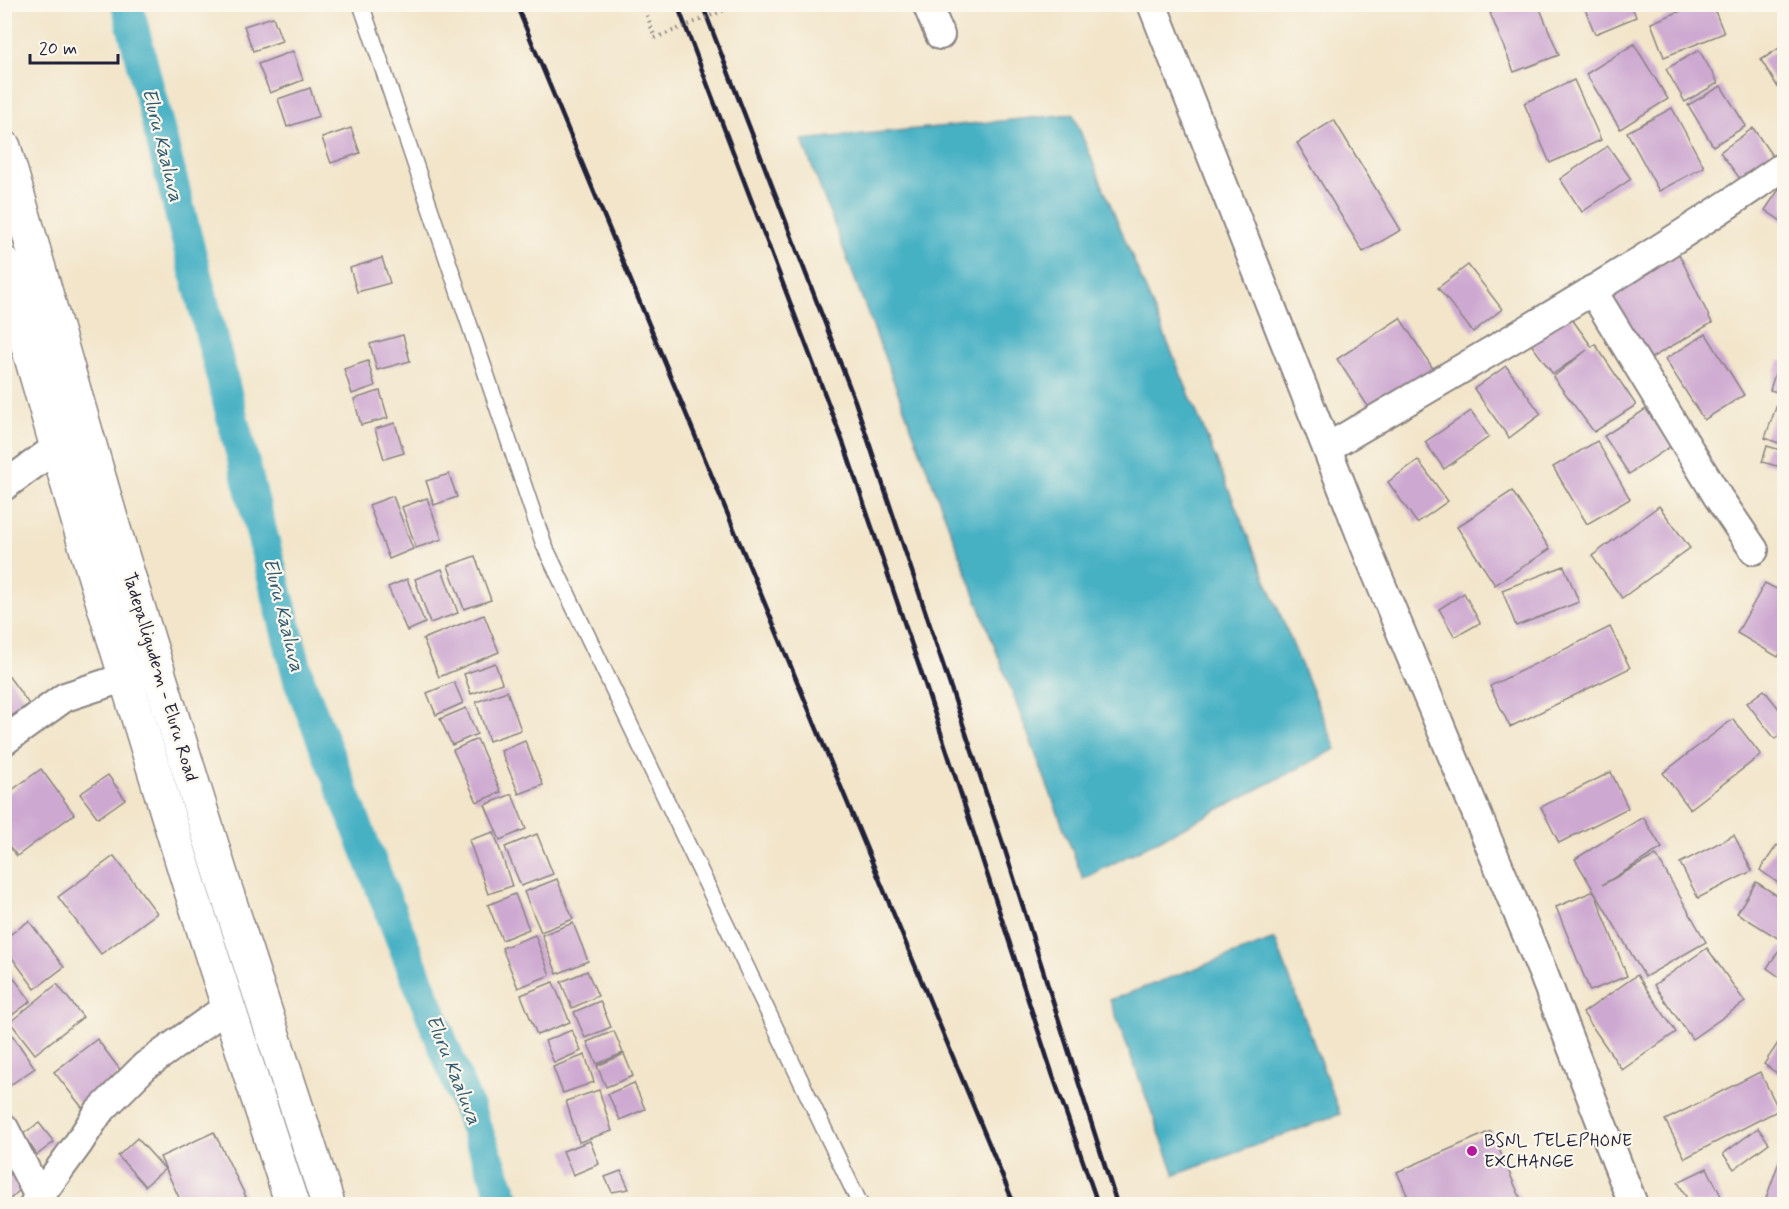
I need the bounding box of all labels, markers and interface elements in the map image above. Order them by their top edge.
scale bar [30,27,118,65]
text: 20 m [39,37,77,61]
water label: Eluru Kaaluva [135,85,189,205]
water label: Eluru Kaaluva [256,555,310,675]
street label: Tadepalligudem - Eluru Road [117,569,203,785]
water label: Eluru Kaaluva [419,1011,487,1129]
place label: BSNL TELEPHONE EXCHANGE [1484,1129,1632,1174]
marker: BSNL TELEPHONE EXCHANGE [1465,1144,1479,1158]

